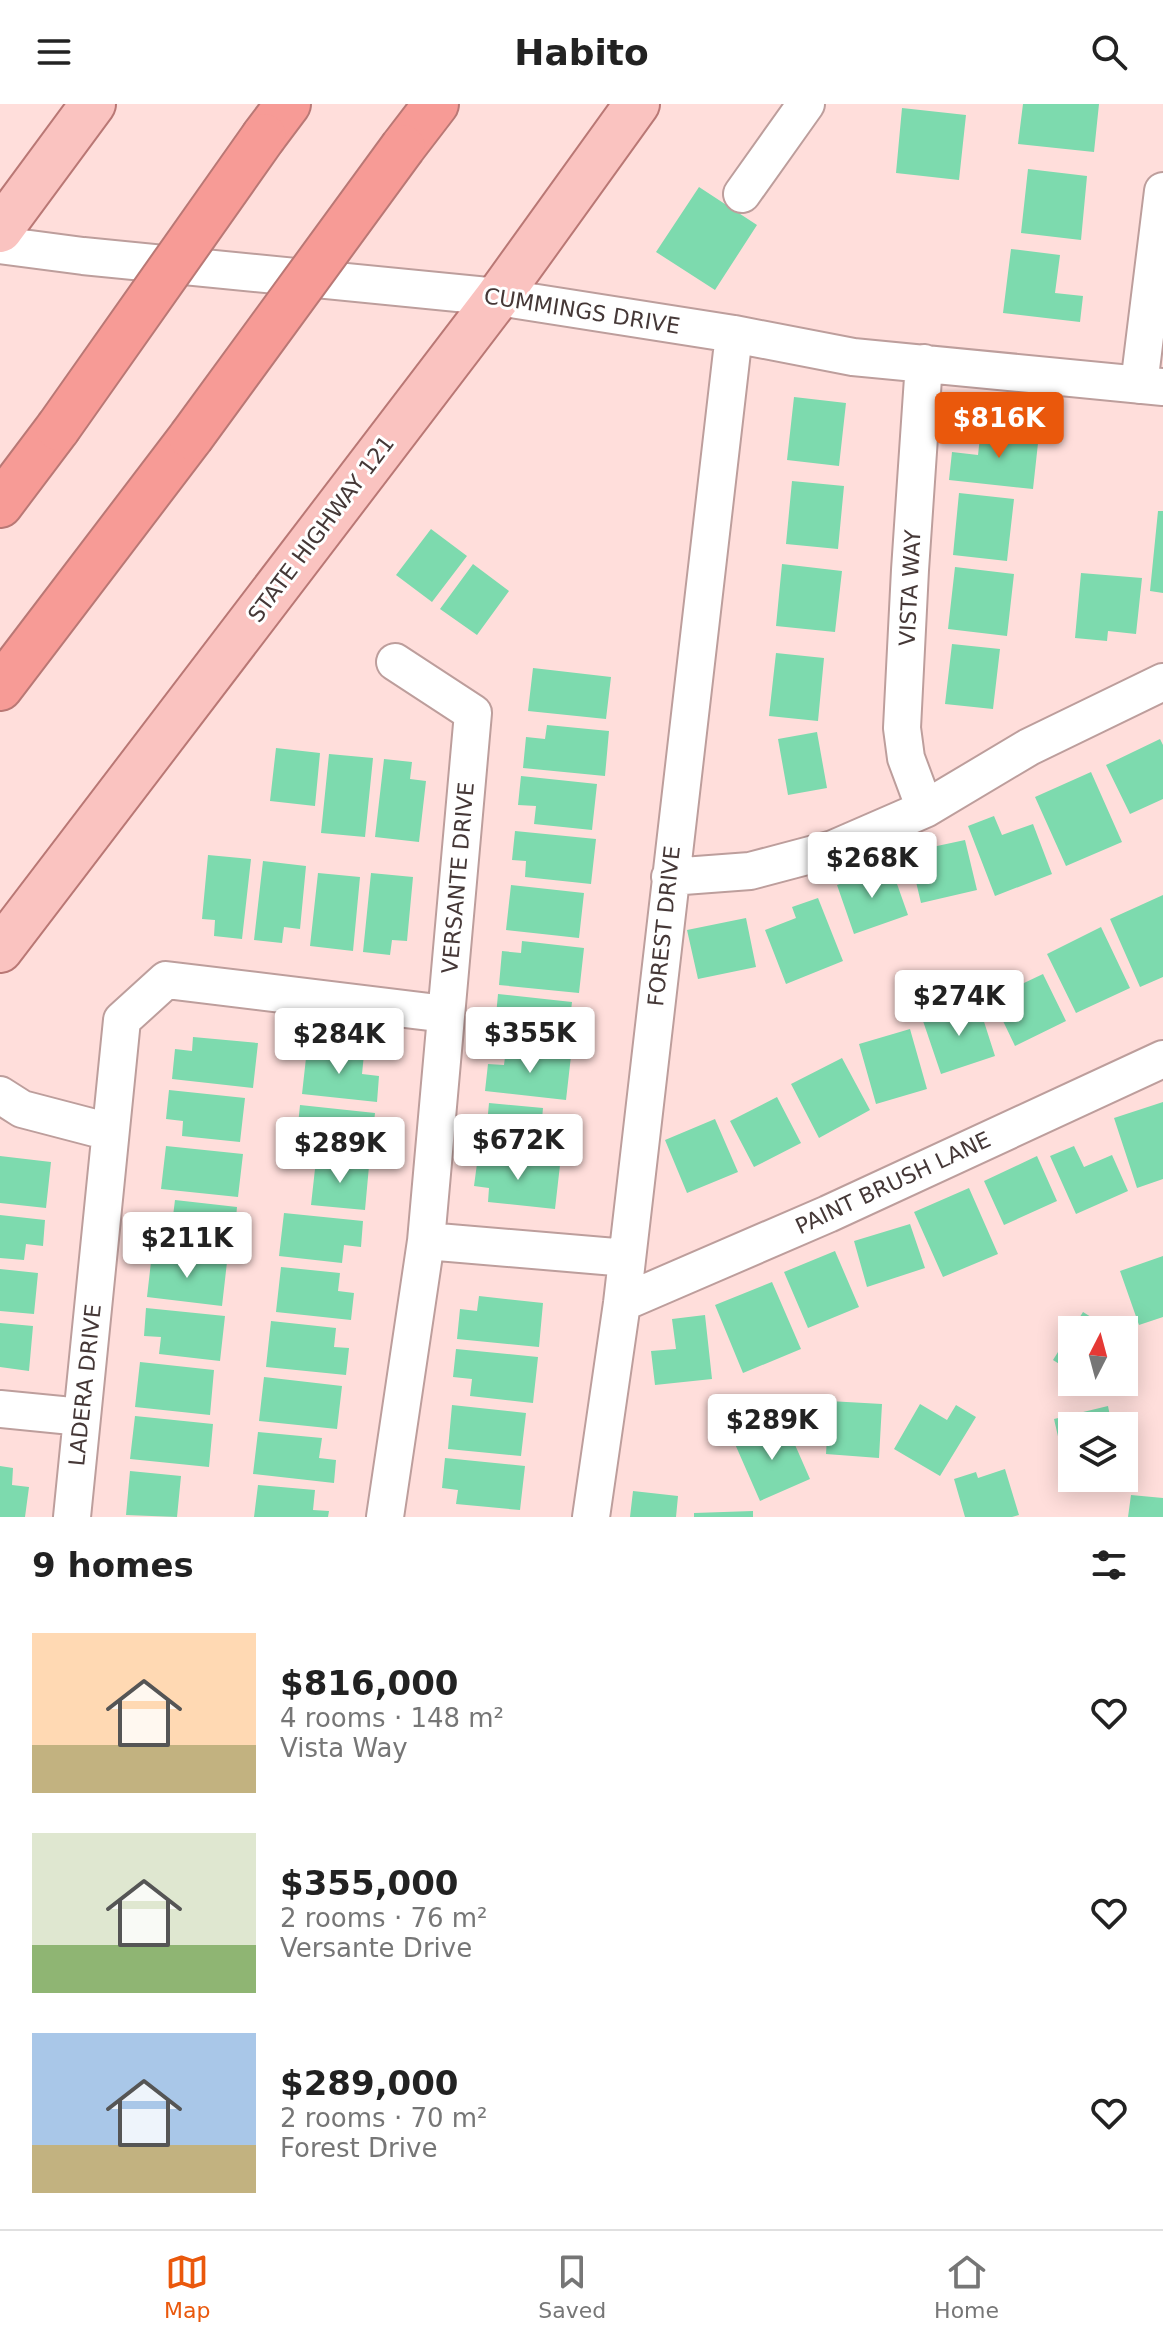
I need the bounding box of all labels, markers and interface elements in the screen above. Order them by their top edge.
icon: menu [32,30,76,74]
icon: search [1087,30,1131,74]
text: Habito [514,32,649,73]
street label: CUMMINGS DRIVE [482,283,682,339]
pin: $816K [943,392,1055,460]
text: $816K [953,403,1045,433]
street label: STATE HIGHWAY 121 [243,431,399,627]
street label: VISTA WAY [894,529,926,647]
street label: VERSANTE DRIVE [437,781,479,975]
pin: $268K [816,832,928,900]
text: $268K [826,843,918,873]
street label: FOREST DRIVE [643,845,685,1007]
pin: $274K [903,970,1015,1038]
text: $274K [913,981,1005,1011]
pin: $355K [474,1007,586,1075]
pin: $284K [283,1008,395,1076]
text: $355K [484,1018,576,1048]
text: $284K [293,1019,385,1049]
pin: $672K [462,1114,574,1182]
pin: $289K [284,1117,396,1185]
text: $672K [472,1125,564,1155]
street label: PAINT BRUSH LANE [791,1127,995,1239]
text: $289K [294,1128,386,1158]
pin: $211K [131,1212,243,1280]
text: $211K [141,1223,233,1253]
street label: LADERA DRIVE [64,1303,106,1467]
north arrow [1058,1316,1138,1396]
map controls [1058,1316,1138,1492]
pin: $289K [716,1394,828,1462]
text: $289K [726,1405,818,1435]
button: layers [1058,1412,1138,1492]
icon: filters [1087,1543,1131,1587]
text: 9 homes [32,1545,194,1585]
text: $816,000 [280,1663,459,1703]
icon: home [96,1665,192,1761]
icon: heart [1087,1691,1131,1735]
text: 4 rooms · 148 m² [280,1703,504,1733]
text: Vista Way [280,1733,408,1763]
text: $355,000 [280,1863,459,1903]
icon: home [96,1865,192,1961]
icon: heart [1087,1891,1131,1935]
text: 2 rooms · 76 m² [280,1903,488,1933]
text: Versante Drive [280,1933,472,1963]
text: $289,000 [280,2063,459,2103]
icon: home [96,2065,192,2161]
icon: heart [1087,2091,1131,2135]
text: 2 rooms · 70 m² [280,2103,488,2133]
text: Forest Drive [280,2133,437,2163]
tab: Map [164,2250,210,2323]
tab: Saved [538,2250,606,2323]
tab: Home [934,2250,999,2323]

